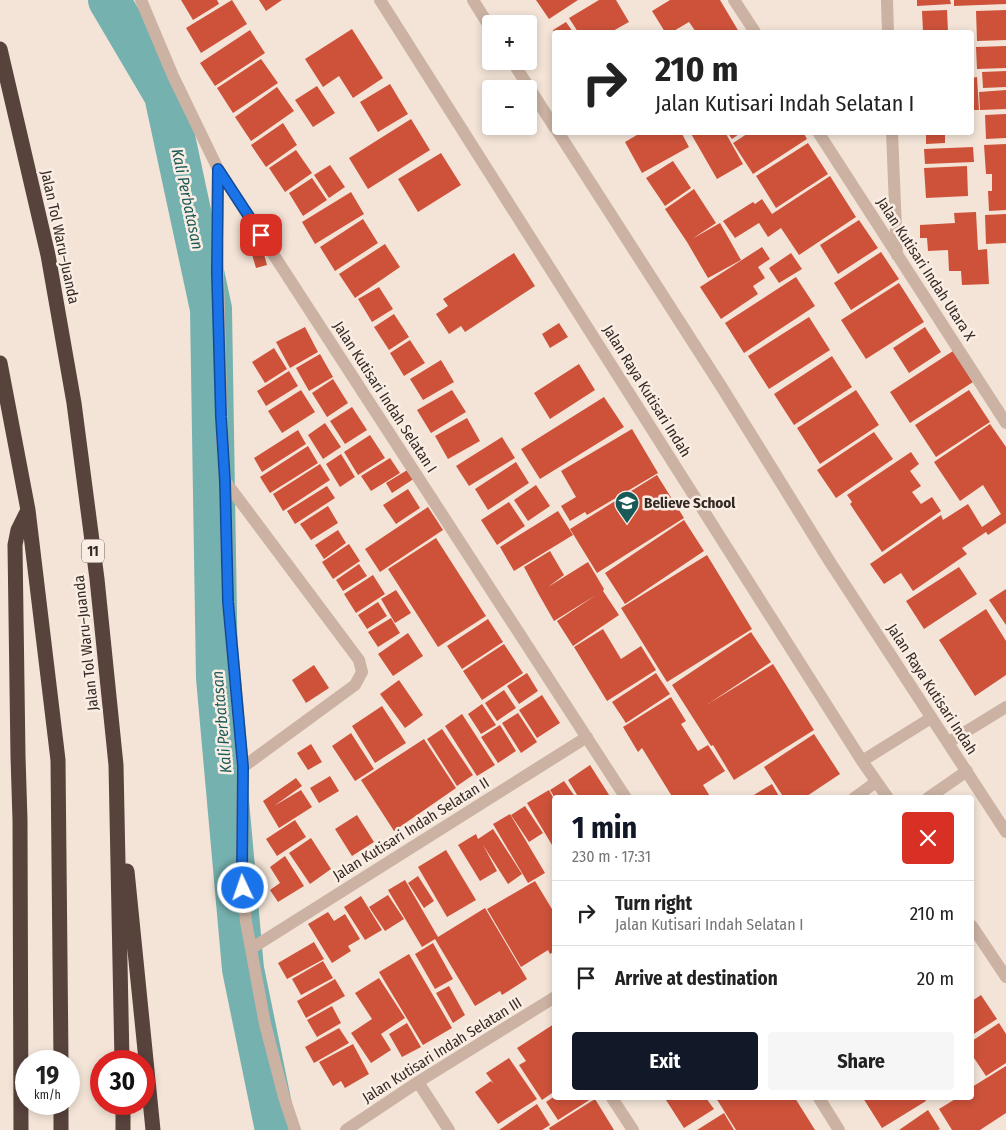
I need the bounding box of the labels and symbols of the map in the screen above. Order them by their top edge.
water label: Kali Perbatasan [168,147,207,251]
street label: Jalan Tol Waru–Juanda [37,169,83,305]
street label: Jalan Kutisari Indah Utara X [873,194,979,345]
pin [240,214,282,256]
street label: Jalan Kutisari Indah Selatan I [329,318,441,476]
street label: Jalan Raya Kutisari Indah [599,322,695,460]
school or university icon: Believe School [614,490,640,524]
place label: Believe School [644,494,736,512]
road number: 11 [82,540,104,562]
street label: Jalan Tol Waru–Juanda [70,574,102,712]
street label: Jalan Raya Kutisari Indah [883,620,981,758]
water label: Kali Perbatasan [208,670,235,774]
street label: Jalan Kutisari Indah Selatan II [330,773,492,885]
position arrow [216,861,268,913]
street label: Jalan Kutisari Indah Selatan III [359,993,525,1107]
speed limit sign: 30 [90,1050,155,1115]

